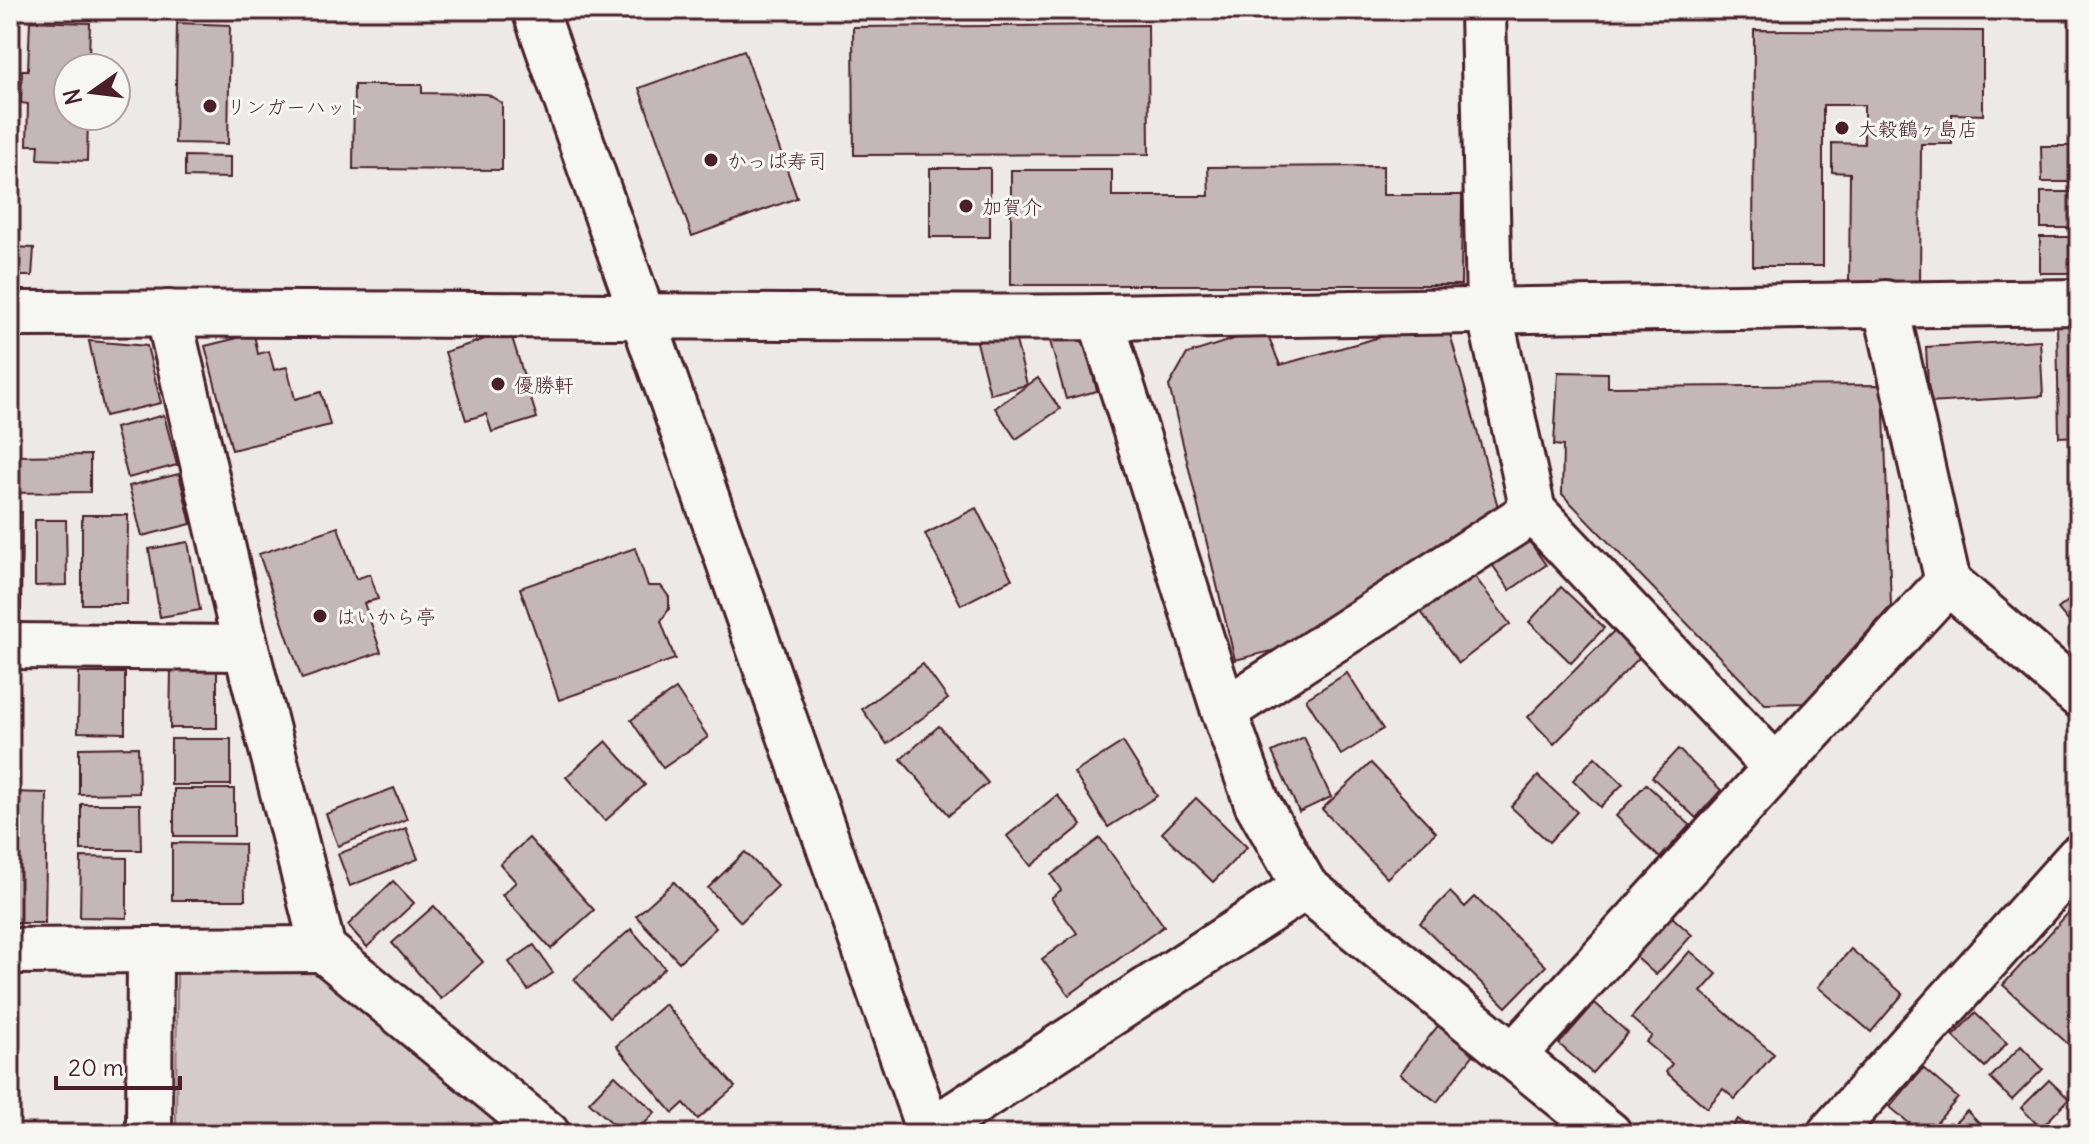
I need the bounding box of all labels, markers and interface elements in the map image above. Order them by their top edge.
north arrow [52,52,132,132]
text: N [57,86,88,108]
place label: リンガーハット [226,94,366,119]
marker: リンガーハット [201,97,219,115]
place label: 大穀鶴ヶ島店 [1858,116,1978,141]
marker: 大穀鶴ヶ島店 [1833,119,1851,137]
place label: かっぱ寿司 [727,148,827,173]
marker: かっぱ寿司 [702,151,720,169]
place label: 加賀介 [982,194,1042,219]
marker: 加賀介 [957,197,975,215]
place label: 優勝軒 [514,372,574,397]
marker: 優勝軒 [489,375,507,393]
place label: はいから亭 [336,604,436,629]
marker: はいから亭 [311,607,329,625]
scale bar [56,1040,180,1090]
text: 20 m [68,1052,124,1082]

